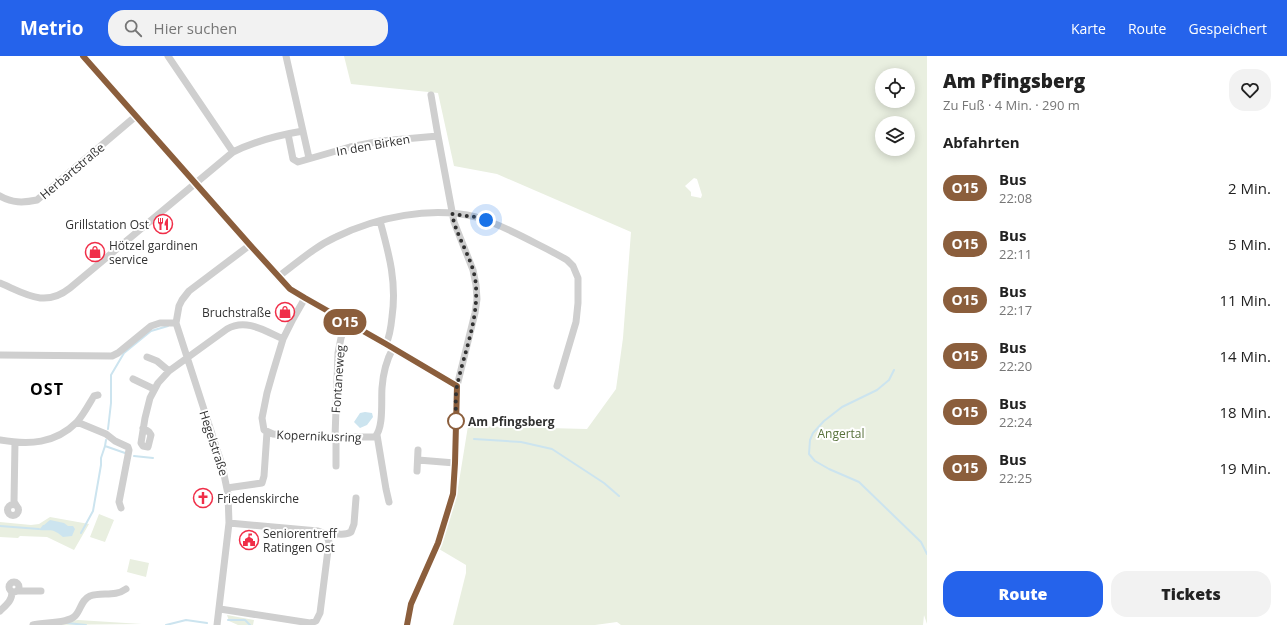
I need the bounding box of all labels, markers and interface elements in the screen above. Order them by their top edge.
search box [108,10,388,46]
text: Metrio [20,15,84,41]
icon: search [122,17,144,39]
text: Hier suchen [154,18,237,38]
text: Karte [1071,19,1106,38]
text: Route [1128,19,1166,38]
text: Gespeichert [1188,19,1267,38]
map controls [875,68,915,156]
button: locate [875,68,915,108]
text: Am Pfingsberg [943,68,1085,94]
button: heart [1229,69,1271,111]
text: Zu Fuß · 4 Min. · 290 m [943,96,1080,114]
button: layers [875,116,915,156]
street label: In den Birken [335,130,411,160]
text: Abfahrten [943,132,1020,152]
street label: Herbartstraße [36,139,108,203]
text: Bus [999,169,1026,189]
text: O15 [951,178,979,197]
text: 2 Min. [1228,178,1271,198]
text: 22:08 [999,189,1032,207]
your location [476,210,496,230]
restaurant icon: Grillstation Ost [152,213,174,235]
place label: Grillstation Ost [65,216,149,233]
text: Bus [999,225,1026,245]
text: O15 [951,234,979,253]
text: 5 Min. [1228,234,1271,254]
place label: Hötzel gardinen service [109,237,198,268]
shop icon: Hötzel gardinen service [84,241,106,263]
text: 22:11 [999,245,1032,263]
text: Bus [999,281,1026,301]
text: O15 [951,290,979,309]
text: 11 Min. [1220,290,1271,310]
shop icon: Bruchstraße [274,301,296,323]
text: 22:17 [999,301,1032,319]
place label: Bruchstraße [202,304,271,321]
line badge: O15 [322,309,368,335]
text: O15 [331,312,359,331]
text: Bus [999,337,1026,357]
street label: Fontaneweg [327,344,349,414]
text: O15 [951,346,979,365]
text: 14 Min. [1220,346,1271,366]
text: 22:20 [999,357,1032,375]
district label: OST [30,378,64,400]
text: Bus [999,393,1026,413]
text: O15 [951,402,979,421]
text: 18 Min. [1220,402,1271,422]
street label: Hegelstraße [195,408,233,478]
marker: Am Pfingsberg [447,412,465,430]
place label: Am Pfingsberg [468,413,555,430]
text: 22:24 [999,413,1032,431]
park label: Angertal [817,425,865,442]
street label: Kopernikusring [276,426,362,446]
text: Bus [999,449,1026,469]
text: O15 [951,458,979,477]
text: 19 Min. [1220,458,1271,478]
text: 22:25 [999,469,1032,487]
church icon: Friedenskirche [192,487,214,509]
place label: Friedenskirche [217,490,299,507]
place label: Seniorentreff Ratingen Ost [263,525,338,556]
public building icon: Seniorentreff Ratingen Ost [238,529,260,551]
button: Route [943,571,1103,617]
button: Tickets [1111,571,1271,617]

